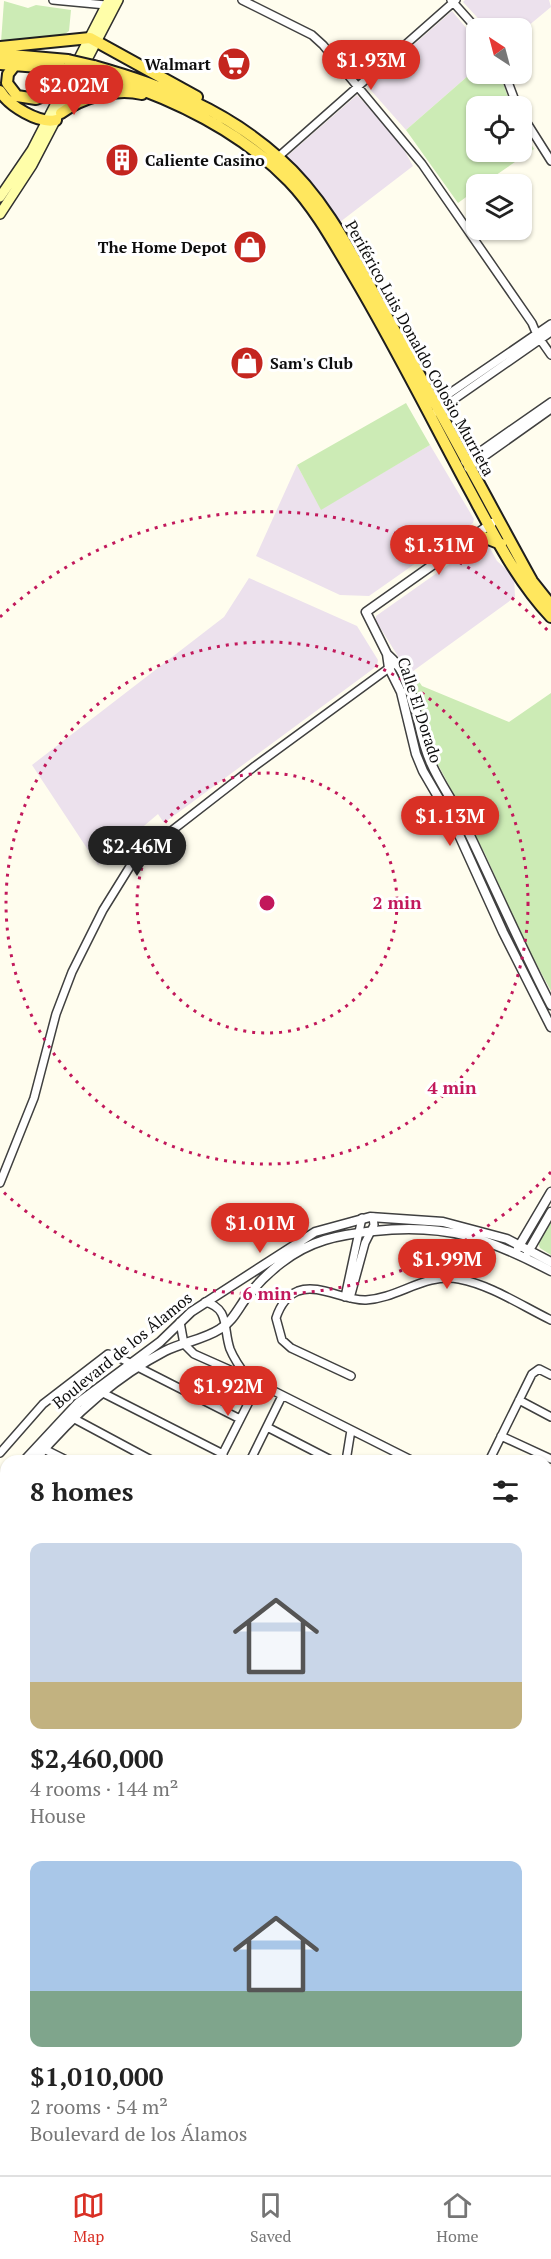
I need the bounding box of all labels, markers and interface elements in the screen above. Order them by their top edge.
north arrow [466,18,532,84]
map controls [466,18,532,240]
pin: $1.93M [322,40,420,91]
supermarket icon: Walmart [216,46,252,82]
text: $1.93M [336,46,406,73]
place label: Walmart [144,53,212,75]
pin: $2.02M [25,65,123,116]
text: $2.02M [39,71,109,98]
button: locate [466,96,532,162]
building icon: Caliente Casino [104,142,140,178]
place label: Caliente Casino [145,149,265,171]
button: layers [466,174,532,240]
street label: Periférico Luis Donaldo Colosio Murrieta [340,216,500,480]
shop icon: The Home Depot [232,229,268,265]
place label: The Home Depot [98,236,228,258]
shop icon: Sam's Club [229,345,265,381]
place label: Sam's Club [270,352,353,374]
pin: $1.31M [390,525,488,576]
text: $1.31M [404,531,474,558]
street label: Calle El Dorado [393,654,448,766]
pin: $1.13M [401,796,499,847]
text: $1.13M [415,802,485,829]
pin: $2.46M [88,826,186,877]
text: $2.46M [102,832,172,859]
text: 2 min [372,890,422,914]
centre of rings [257,893,277,913]
text: 4 min [427,1075,477,1099]
pin: $1.01M [211,1203,309,1254]
text: $1.01M [225,1209,295,1236]
pin: $1.99M [398,1239,496,1290]
text: $1.99M [412,1245,482,1272]
text: 6 min [242,1281,292,1305]
street label: Boulevard de los Álamos [47,1287,197,1413]
pin: $1.92M [179,1366,277,1417]
text: $1.92M [193,1372,263,1399]
text: 8 homes [30,1474,134,1508]
icon: filters [489,1475,522,1508]
icon: home [222,1582,330,1690]
text: $2,460,000 [30,1741,163,1775]
text: 4 rooms · 144 m² [30,1775,178,1802]
text: House [30,1802,86,1829]
icon: home [222,1900,330,2008]
text: $1,010,000 [30,2059,163,2093]
text: 2 rooms · 54 m² [30,2093,168,2120]
text: Boulevard de los Álamos [30,2120,247,2147]
tab: Map [72,2189,105,2247]
tab: Saved [250,2189,292,2247]
tab: Home [436,2189,479,2247]

